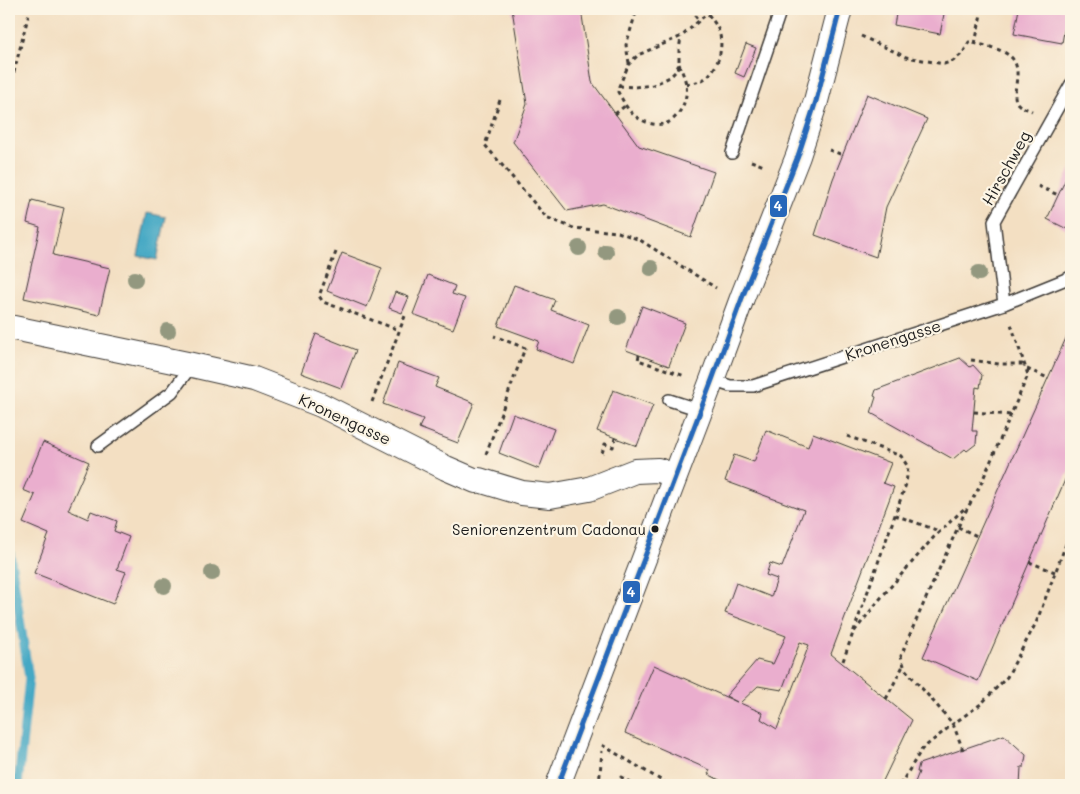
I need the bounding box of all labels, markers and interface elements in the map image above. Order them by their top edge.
street label: Hirschweg [976,127,1035,209]
line badge: 4 [769,194,788,218]
text: 4 [774,196,783,215]
street label: Kronengasse [842,314,943,365]
street label: Kronengasse [296,388,395,449]
place label: Seniorenzentrum Cadonau [452,519,646,539]
marker: Seniorenzentrum Cadonau [650,524,660,534]
line badge: 4 [622,580,641,604]
text: 4 [627,582,636,601]

